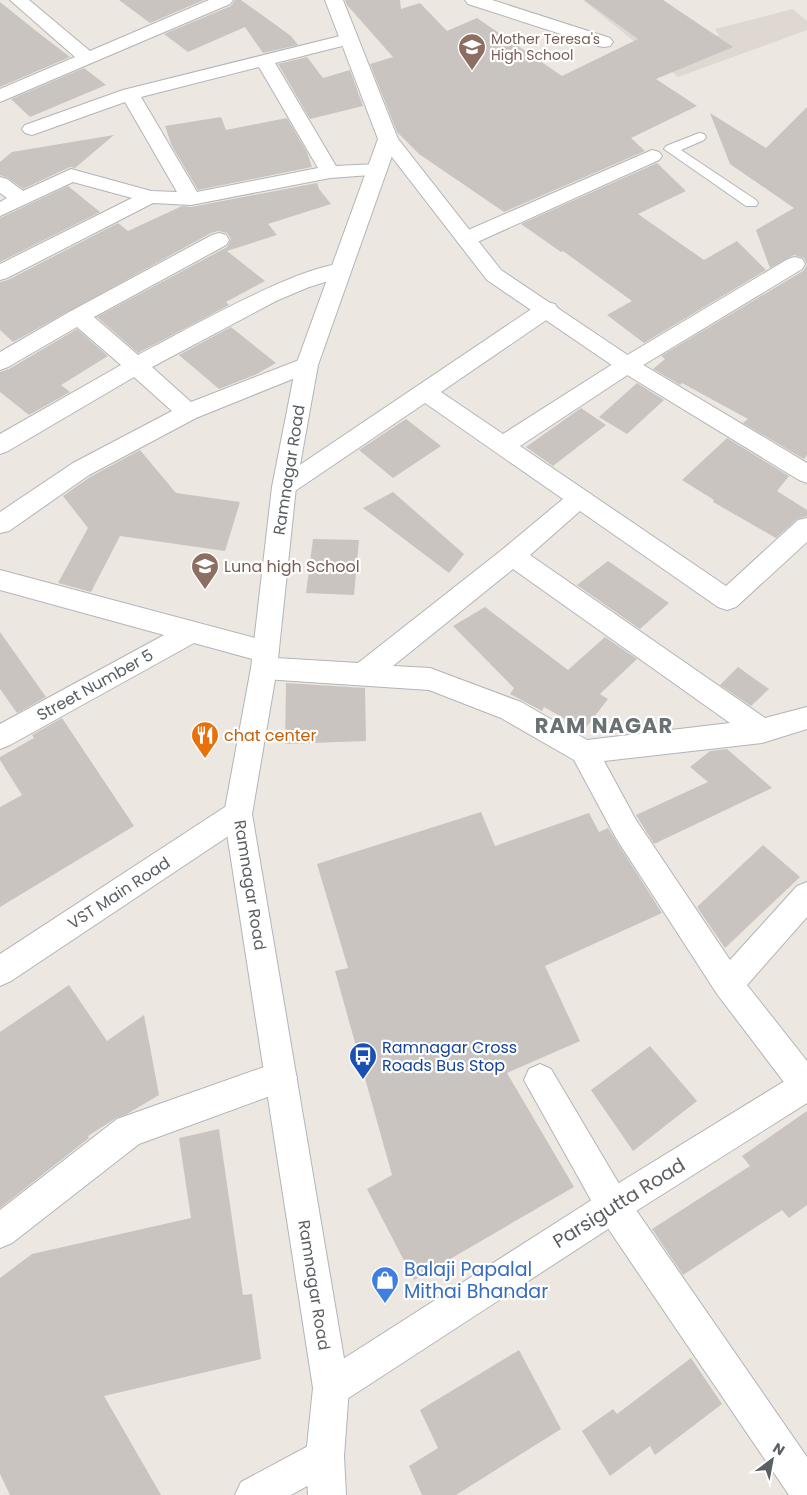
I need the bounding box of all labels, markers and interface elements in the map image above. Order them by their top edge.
place label: Mother Teresa's High School [491,29,600,65]
school or university icon: Mother Teresa's High School [457,32,487,71]
street label: Ramnagar Road [267,403,311,537]
school or university icon: Luna high School [190,551,220,590]
place label: Luna high School [224,555,360,578]
street label: Street Number 5 [33,643,157,727]
district label: RAM NAGAR [535,711,673,740]
restaurant icon: chat center [190,720,220,759]
place label: chat center [224,724,316,747]
street label: Ramnagar Road [228,818,272,952]
street label: VST Main Road [63,851,175,935]
place label: Ramnagar Cross Roads Bus Stop [382,1036,517,1077]
bus stop icon: Ramnagar Cross Roads Bus Stop [348,1041,378,1080]
street label: Parsigutta Road [548,1151,690,1255]
street label: Ramnagar Road [292,1218,336,1352]
place label: Balaji Papalal Mithai Bhandar [404,1256,548,1305]
shop icon: Balaji Papalal Mithai Bhandar [370,1265,400,1304]
north arrow [747,1435,797,1485]
text: N [769,1438,789,1460]

